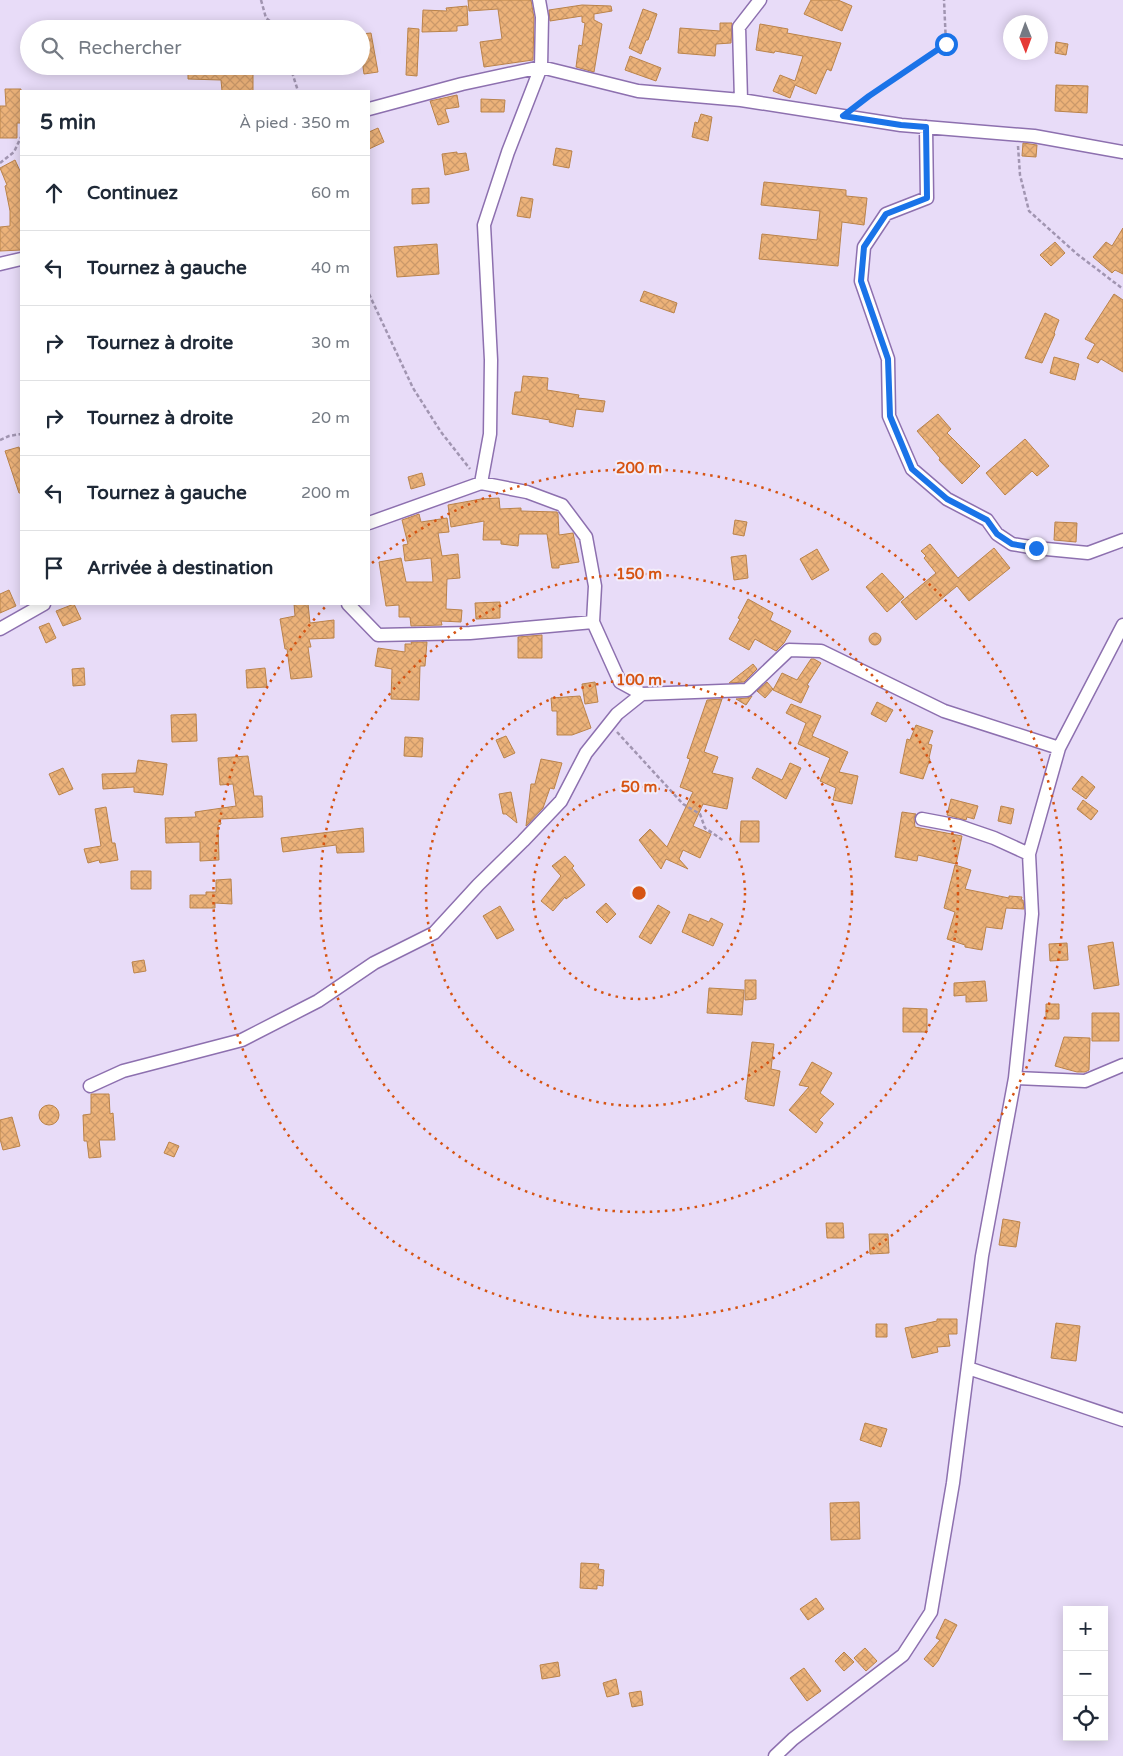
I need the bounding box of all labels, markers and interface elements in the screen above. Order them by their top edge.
north arrow [1003,15,1048,60]
search box [20,20,370,75]
route start [935,33,958,56]
icon: search [38,34,66,62]
text: Rechercher [78,37,181,59]
text: 5 min [40,110,96,135]
text: À pied · 350 m [239,113,350,133]
icon: ahead [40,179,68,207]
text: Continuez [87,182,178,204]
text: 60 m [311,183,350,203]
icon: left [40,254,68,282]
text: Tournez à gauche [87,257,247,279]
text: 40 m [311,258,350,278]
icon: right [40,329,68,357]
text: Tournez à droite [87,332,233,354]
text: 30 m [311,333,350,353]
icon: right [40,404,68,432]
text: Tournez à droite [87,407,233,429]
text: 20 m [311,408,350,428]
text: 200 m [616,459,662,477]
icon: left [40,479,68,507]
text: Tournez à gauche [87,482,247,504]
text: 200 m [301,483,350,503]
route end [1025,537,1048,560]
icon: arrive [40,554,68,582]
text: Arrivée à destination [87,557,273,579]
text: 150 m [616,565,662,583]
text: 100 m [616,671,662,689]
text: 50 m [621,778,657,796]
centre of rings [630,884,648,902]
map controls [1063,1606,1108,1741]
button: + [1063,1606,1108,1651]
button: − [1063,1651,1108,1696]
button: locate [1063,1696,1108,1741]

